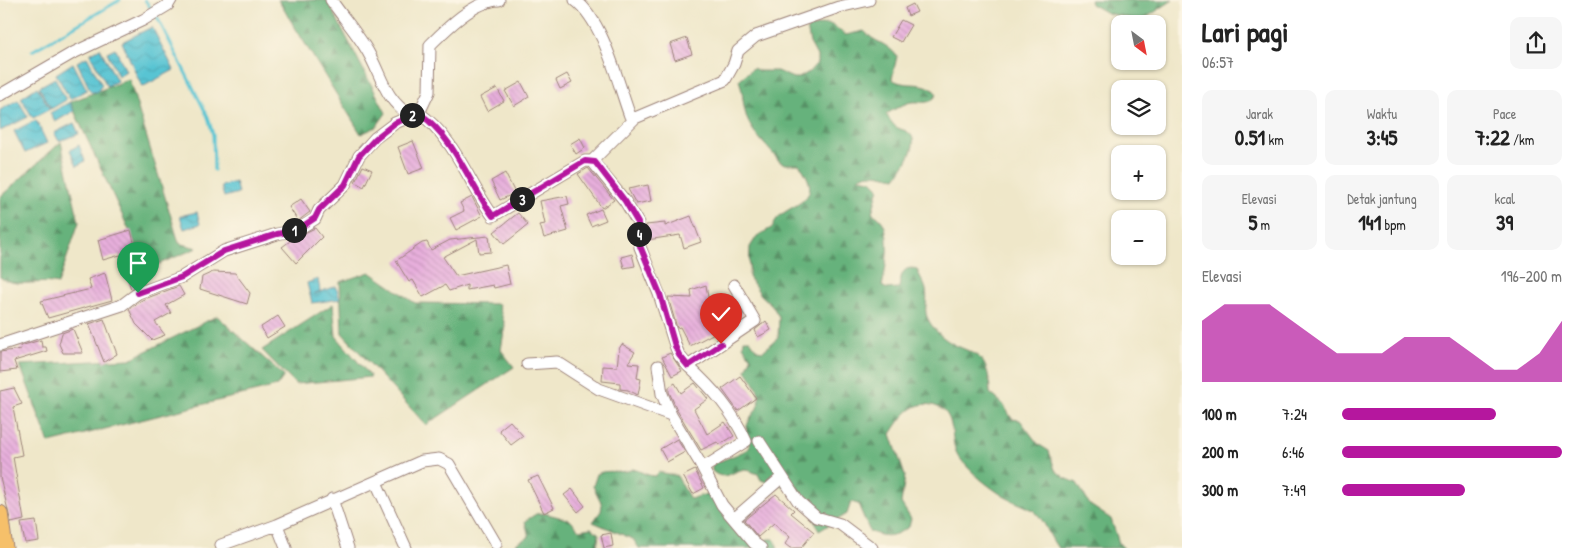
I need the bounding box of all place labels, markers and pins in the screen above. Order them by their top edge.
pin: 2 [400,102,424,128]
pin: 3 [510,186,534,212]
pin: 1 [282,218,306,242]
pin: 4 [626,222,652,246]
pin [117,242,159,293]
pin [700,293,742,344]

